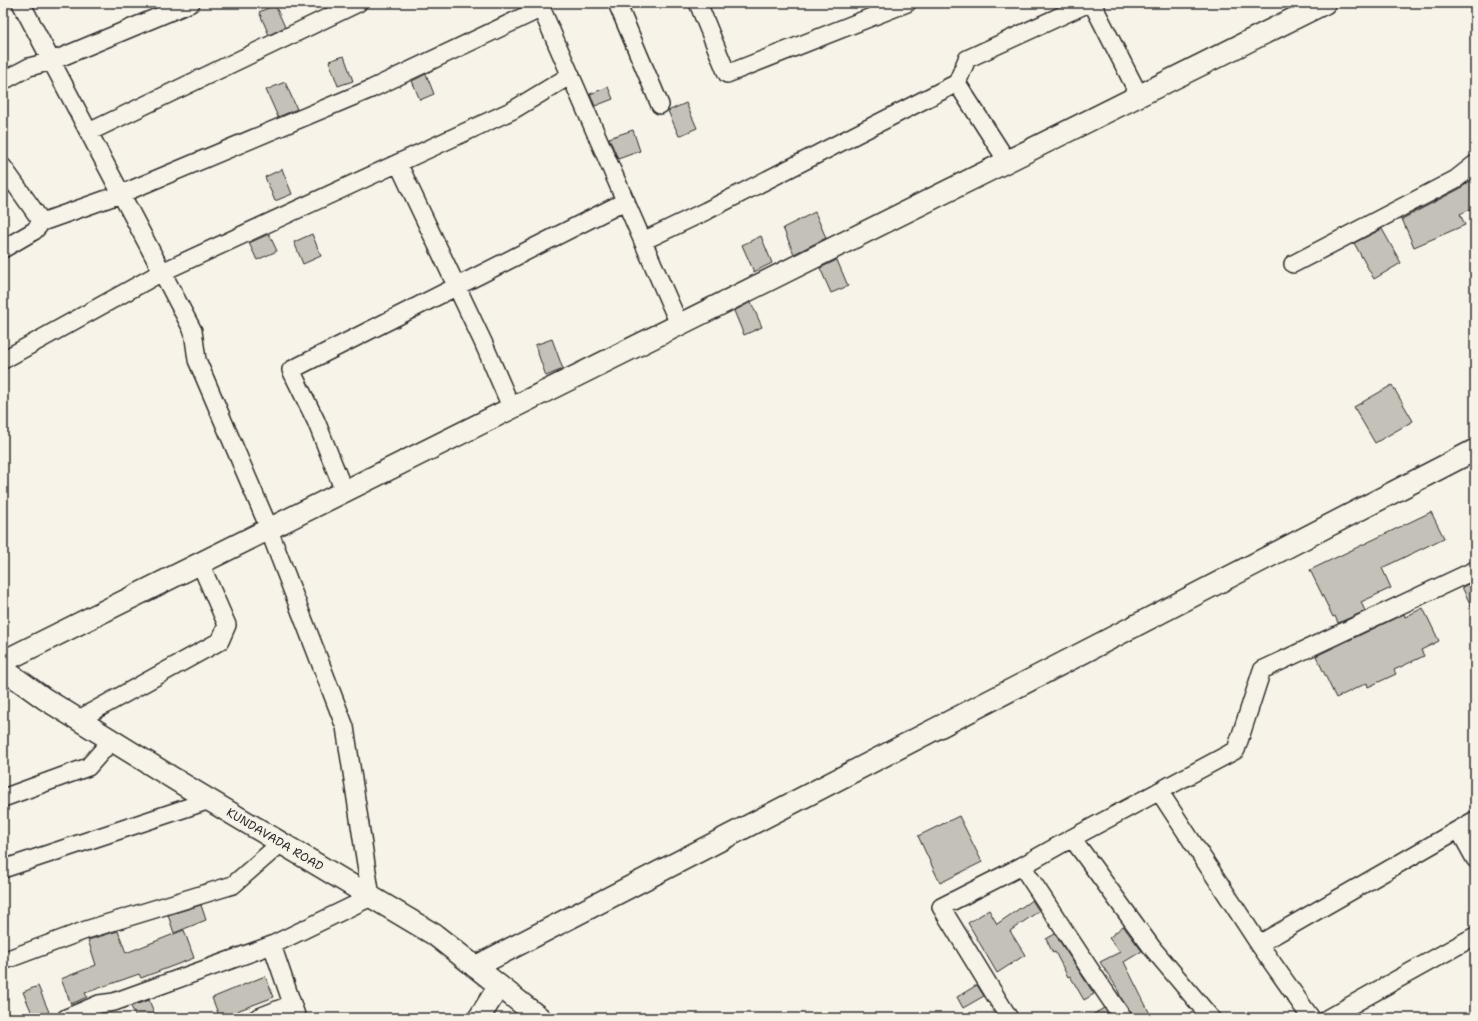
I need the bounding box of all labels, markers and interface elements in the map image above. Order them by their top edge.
street label: KUNDAVADA ROAD [223,804,327,875]

